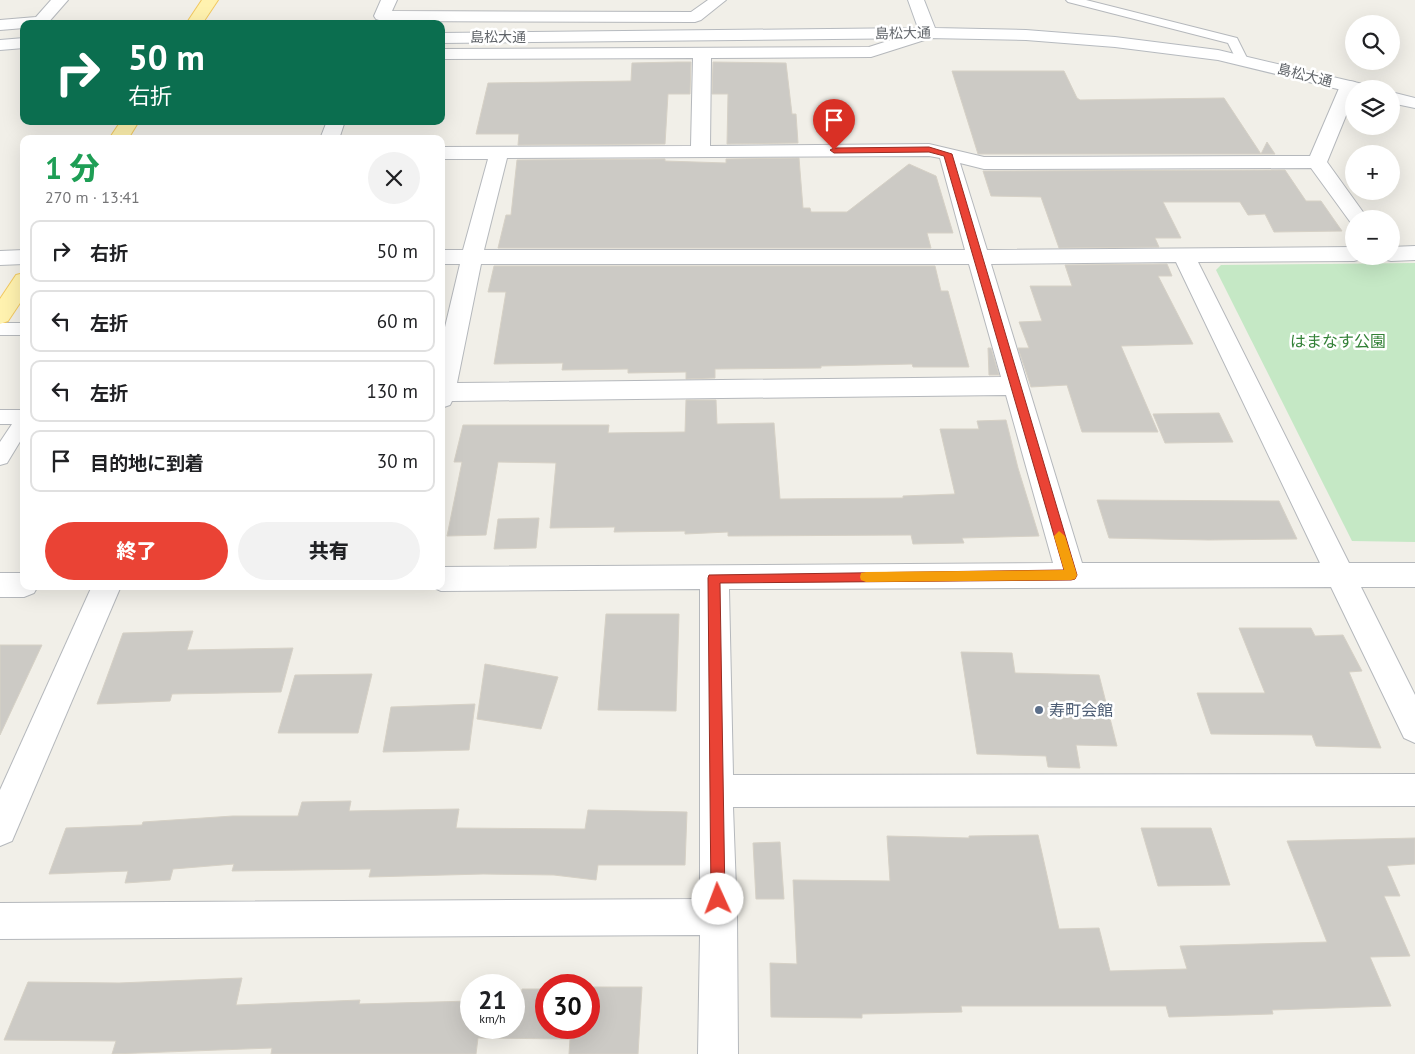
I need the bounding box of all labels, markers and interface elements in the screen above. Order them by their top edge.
map controls [1345,15,1400,265]
button: search [1345,15,1400,70]
street label: 島松大通 [875,24,931,42]
street label: 島松大通 [470,28,526,46]
text: 50 m [128,34,205,80]
icon: right [45,40,110,105]
street label: 島松大通 [1276,59,1334,91]
button: layers [1345,80,1400,135]
text: 右折 [128,82,172,110]
pin [813,99,855,150]
icon: arrive [820,106,848,134]
button: + [1345,145,1400,200]
text: 1 分 [45,148,100,187]
button: close [368,152,420,204]
text: 270 m · 13:41 [45,187,140,207]
button: − [1345,210,1400,265]
icon: right [47,237,75,265]
text: 50 m [377,239,418,263]
text: 右折 [90,241,128,265]
icon: left [47,307,75,335]
text: 60 m [377,309,418,333]
text: 左折 [90,311,128,335]
park label: はまなす公園 [1290,331,1386,351]
icon: left [47,377,75,405]
text: 130 m [366,379,418,403]
text: 左折 [90,381,128,405]
icon: arrive [47,447,75,475]
text: 30 m [377,449,418,473]
text: 目的地に到着 [90,451,204,475]
button: 終了 [45,522,228,580]
button: 共有 [238,522,420,580]
place label: 寿町会館 [1049,700,1113,720]
marker: 寿町会館 [1033,704,1045,716]
position arrow [691,872,743,924]
speed limit sign: 30 [535,974,600,1039]
text: 21 [478,984,507,1016]
text: km/h [479,1011,506,1026]

